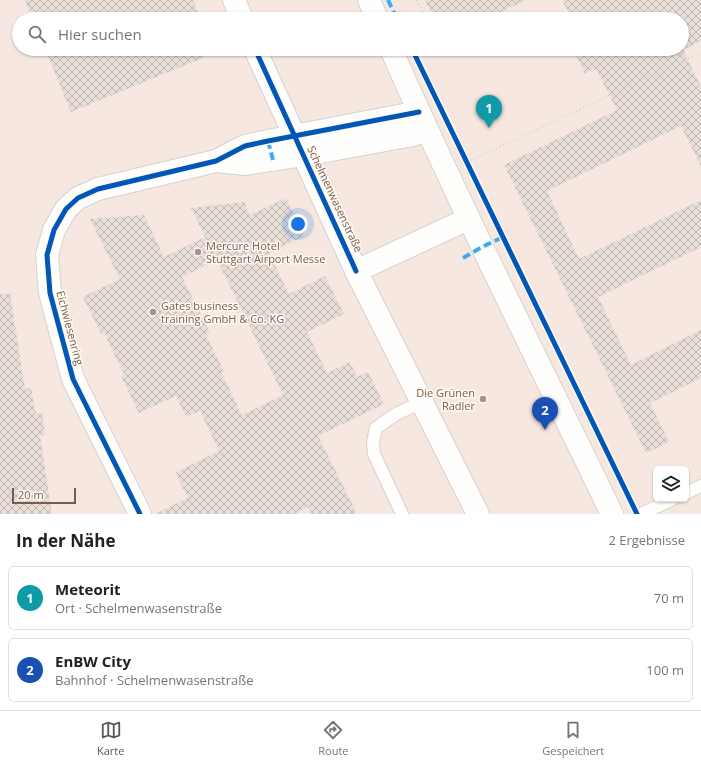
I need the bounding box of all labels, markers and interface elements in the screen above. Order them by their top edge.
search box [12,12,689,56]
icon: search [26,23,48,45]
text: Hier suchen [58,24,142,44]
pin: 1 [476,95,502,128]
street label: Schelmenwasenstraße [304,143,367,254]
your location [288,214,308,234]
place label: Mercure Hotel Stuttgart Airport Messe [206,238,325,266]
marker: Mercure Hotel Stuttgart Airport Messe [193,247,203,257]
street label: Eichwiesenring [53,289,88,367]
place label: Gates business training GmbH & Co. KG [161,298,284,326]
marker: Gates business training GmbH & Co. KG [148,307,158,317]
place label: Die Grünen Radler [416,385,475,413]
marker: Die Grünen Radler [478,394,488,404]
pin: 2 [532,397,558,430]
map controls [653,466,689,502]
button: layers [653,466,689,502]
scale bar [12,486,76,505]
text: 20 m [18,487,44,502]
text: In der Nähe [16,529,115,552]
text: 2 Ergebnisse [608,531,685,549]
text: Meteorit [55,579,121,599]
text: 1 [26,589,34,607]
text: 70 m [654,589,684,607]
text: Ort · Schelmenwasenstraße [55,599,222,617]
text: EnBW City [55,651,131,671]
text: 2 [26,661,34,679]
text: 100 m [646,661,684,679]
text: Bahnhof · Schelmenwasenstraße [55,671,254,689]
tab: Karte [97,719,124,758]
tab: Route [318,719,348,758]
tab: Gespeichert [542,719,604,758]

